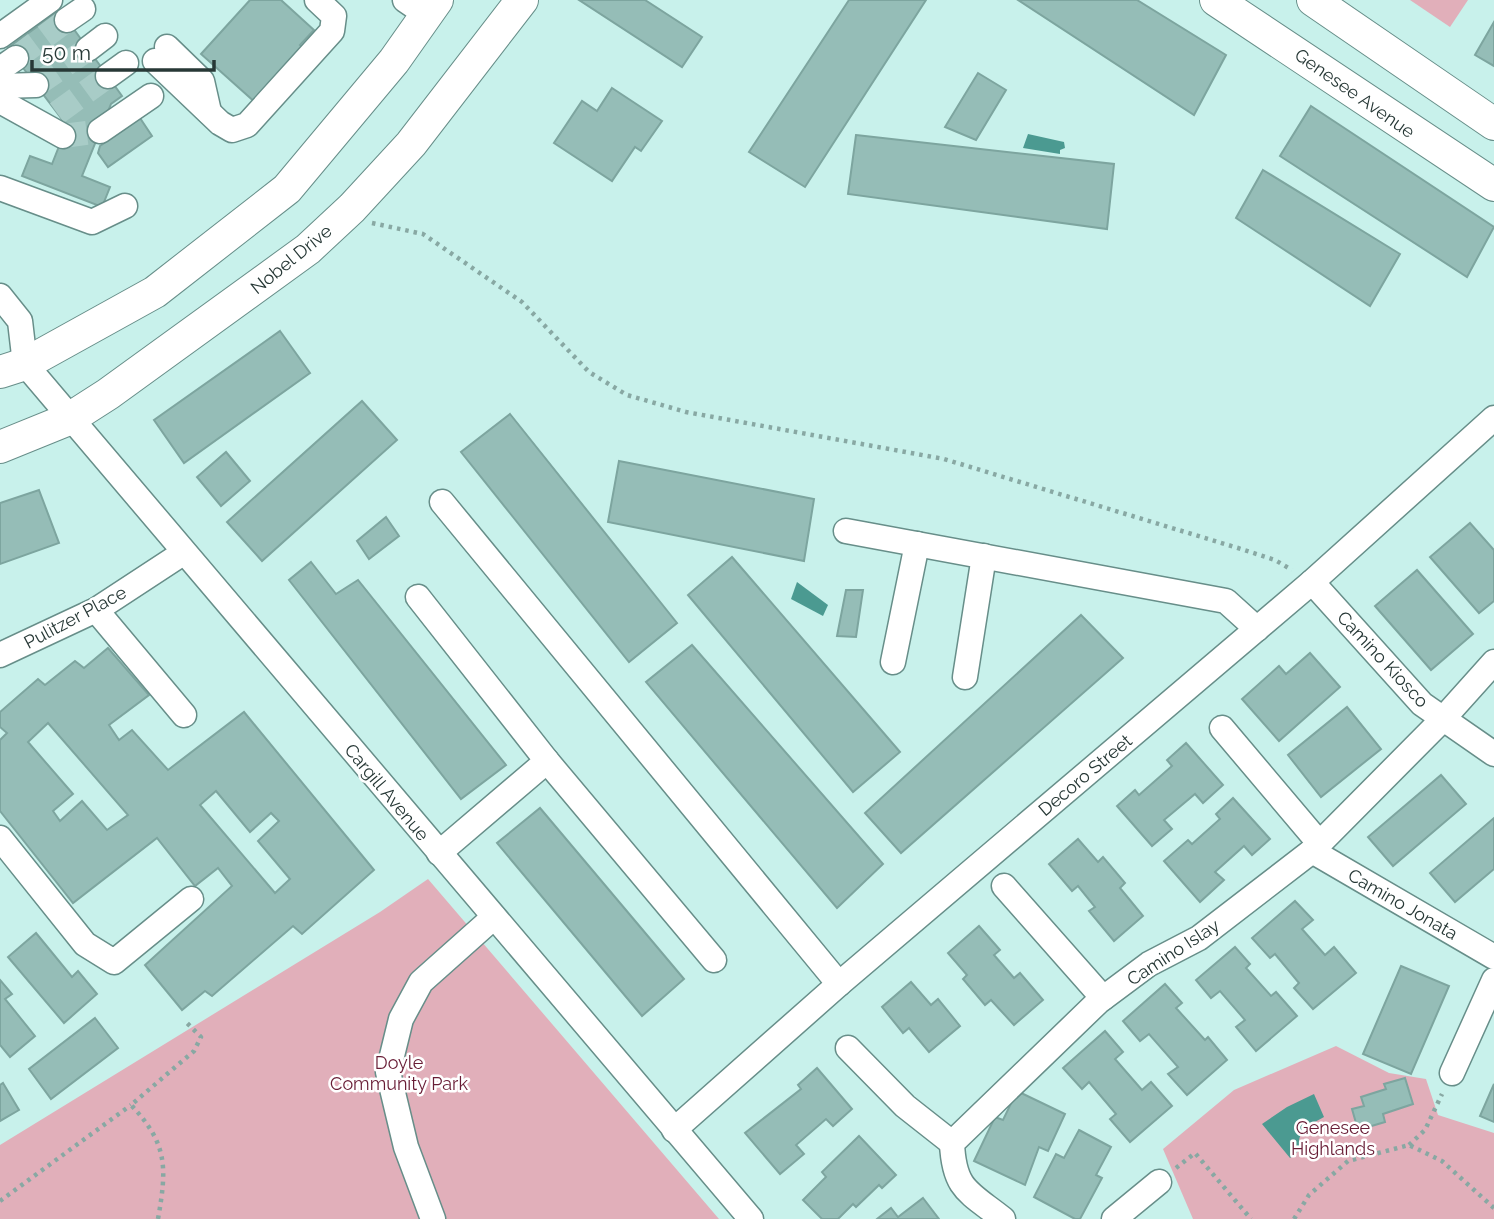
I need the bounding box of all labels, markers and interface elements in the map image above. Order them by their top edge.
scale bar [32,28,214,72]
text: 50 m [42,40,91,65]
street label: Genesee Avenue [1291,44,1419,142]
street label: Nobel Drive [246,220,336,298]
street label: Pulitzer Place [20,581,130,653]
street label: Camino Kiosco [1333,607,1433,712]
street label: Decoro Street [1034,730,1136,820]
street label: Cargill Avenue [340,739,434,845]
street label: Camino Jonata [1344,864,1462,944]
street label: Camino Islay [1123,914,1223,990]
park label: Doyle Community Park [330,1052,468,1094]
park label: Genesee Highlands [1291,1117,1375,1159]

